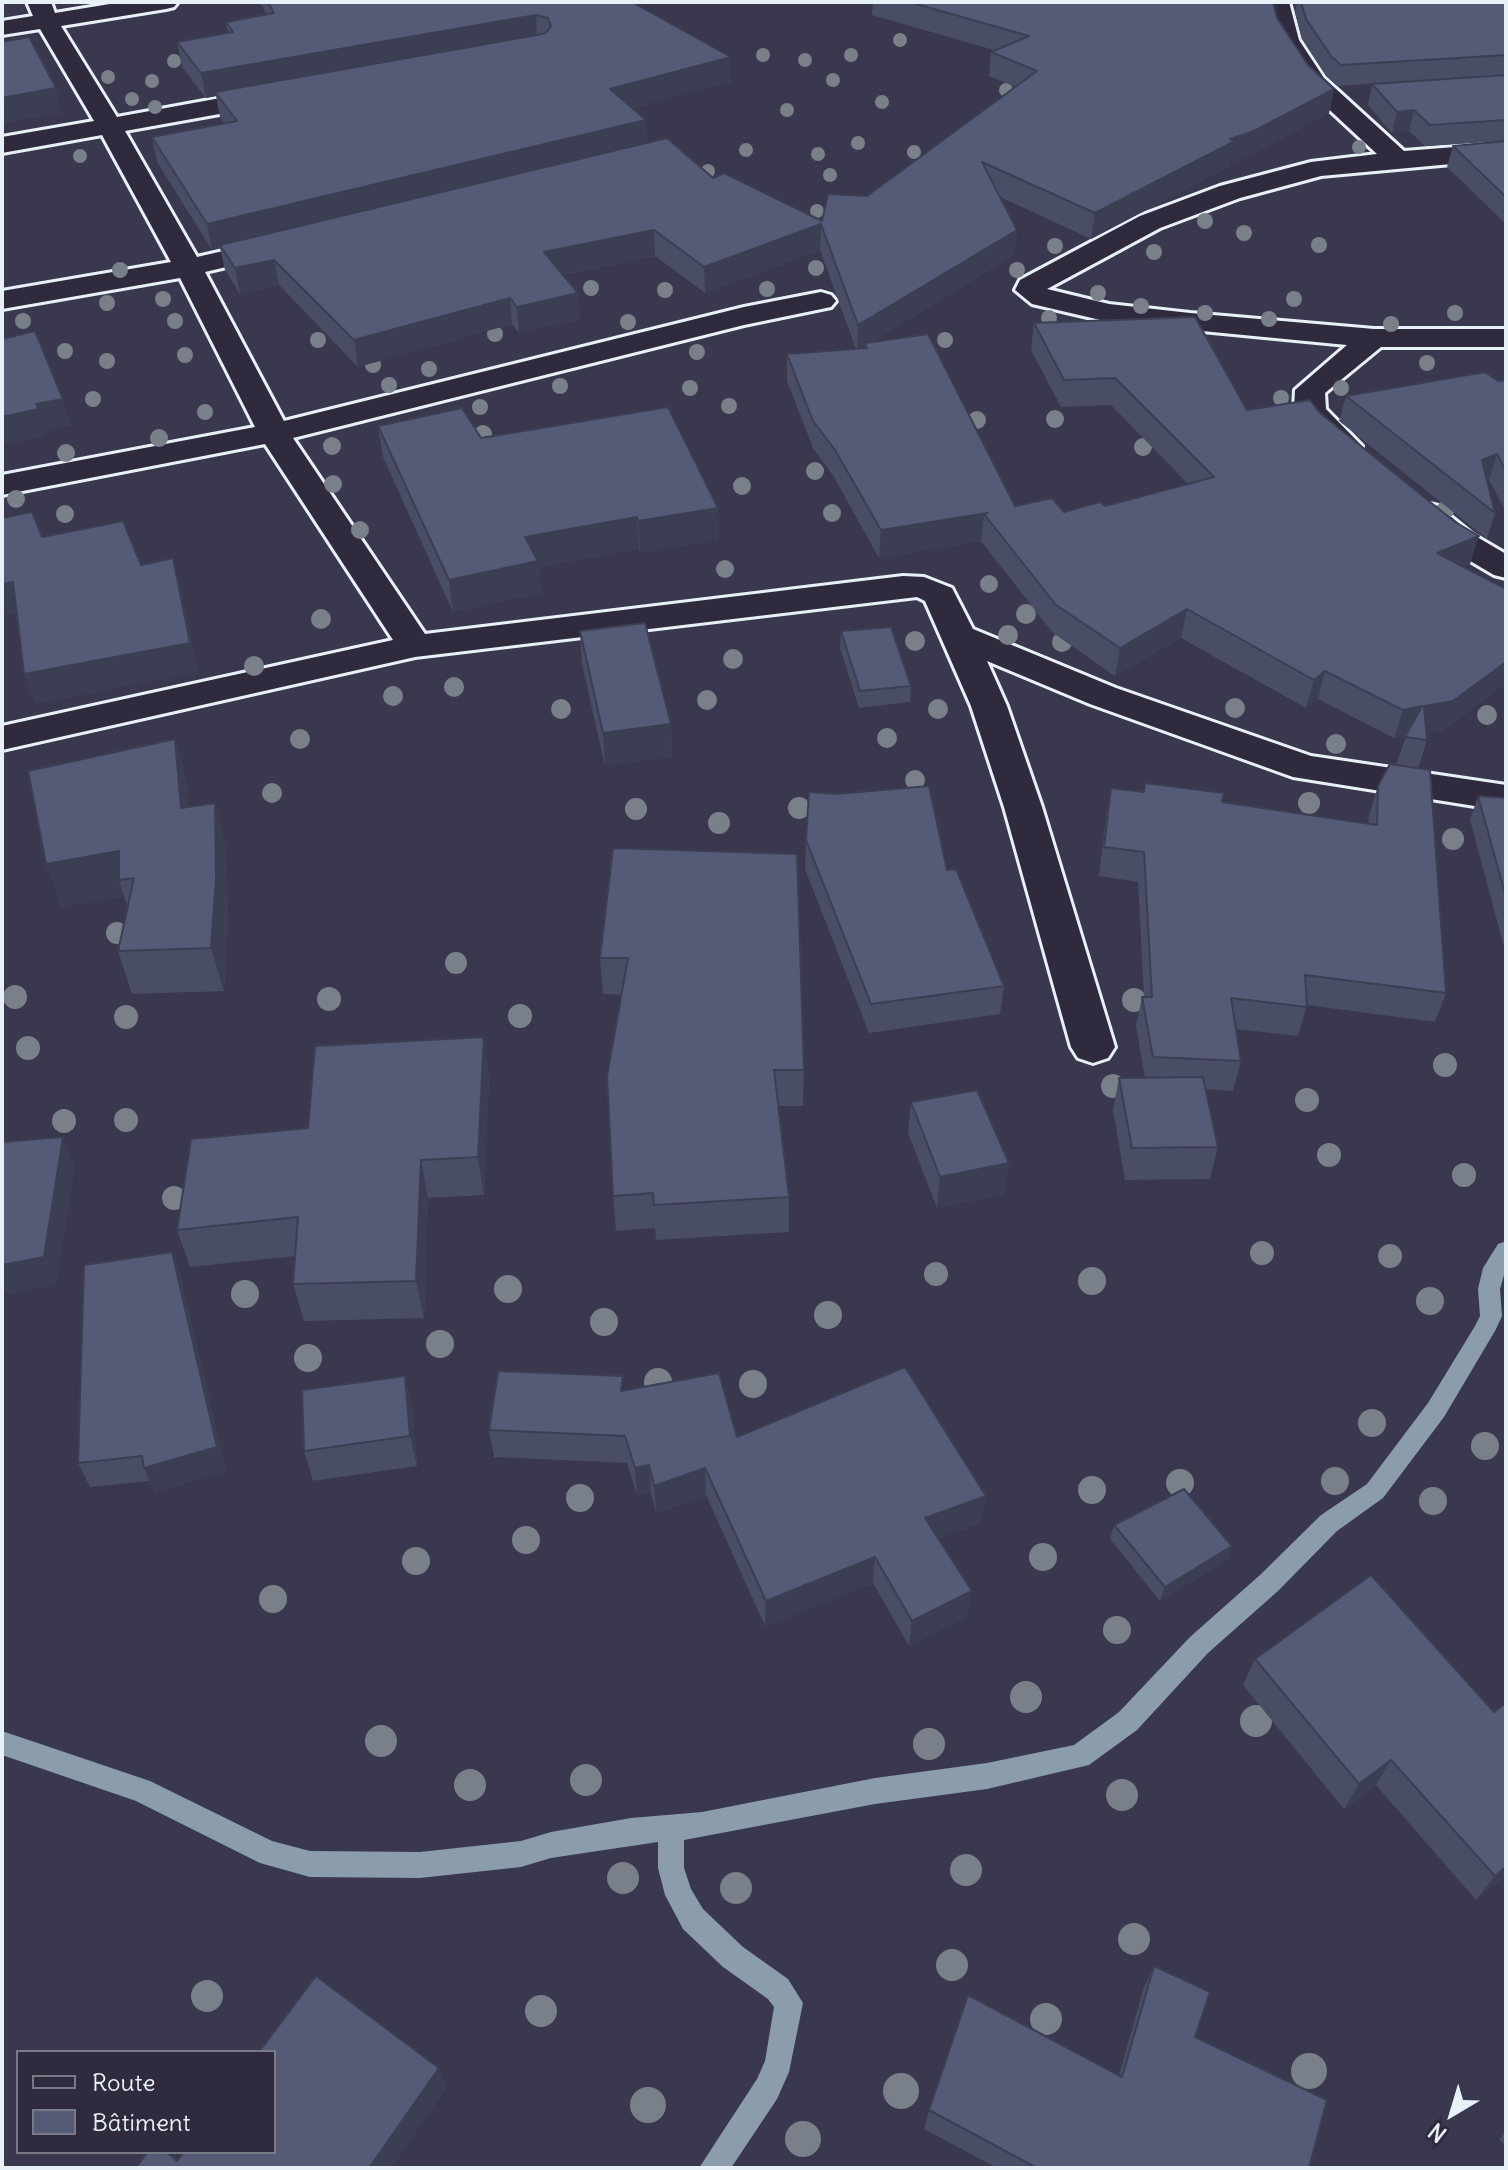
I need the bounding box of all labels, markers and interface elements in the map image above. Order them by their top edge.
legend [16,2050,276,2154]
text: Route [92,2067,155,2097]
north arrow [1412,2074,1492,2154]
text: Bâtiment [92,2107,191,2137]
text: N [1423,2117,1452,2149]

